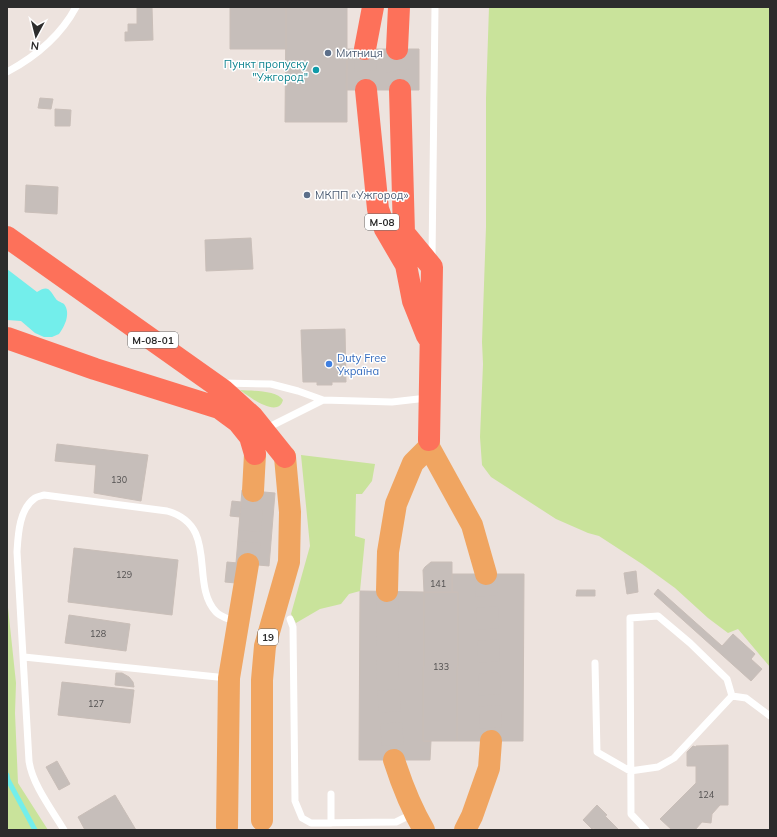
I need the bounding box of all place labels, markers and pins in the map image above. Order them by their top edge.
place label: Митниця [336,46,383,60]
marker: Митниця [323,48,333,58]
place label: Пункт пропуску "Ужгород" [224,57,308,84]
marker: Пункт пропуску "Ужгород" [311,65,321,75]
place label: МКПП «Ужгород» [315,188,409,202]
marker: МКПП «Ужгород» [302,190,312,200]
place label: Duty Free Україна [336,351,386,378]
marker: Duty Free Україна [324,359,334,369]

